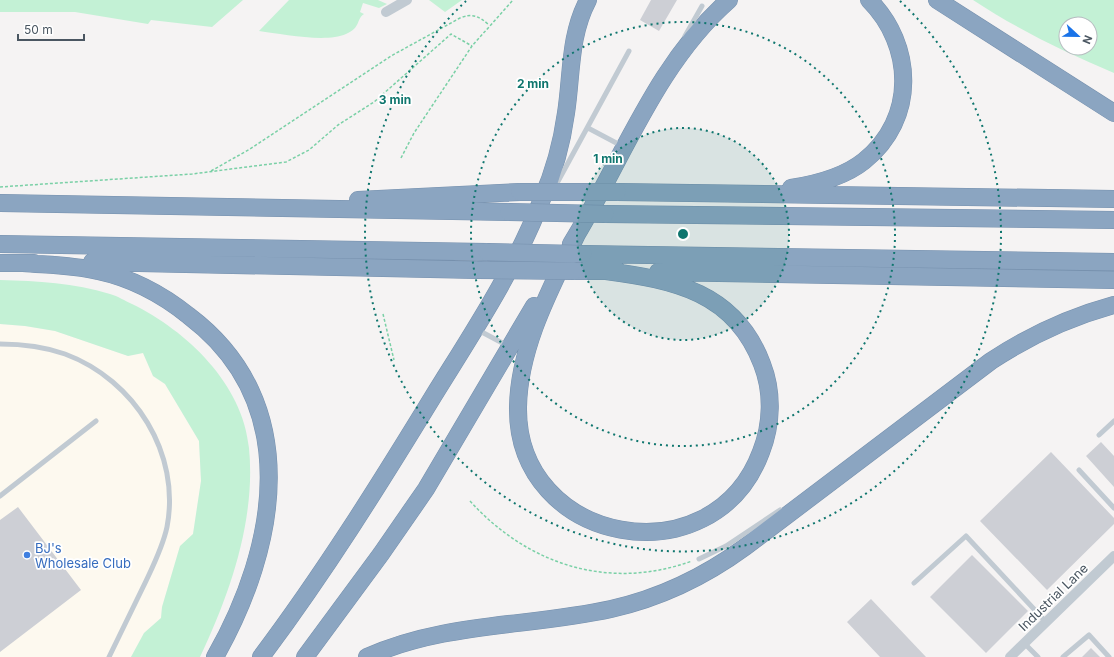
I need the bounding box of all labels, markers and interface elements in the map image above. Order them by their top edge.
scale bar [18,16,84,42]
north arrow [1058,16,1098,56]
text: 50 m [24,22,53,37]
text: N [1079,33,1095,46]
text: 2 min [517,76,549,91]
text: 3 min [379,92,411,107]
text: 1 min [593,151,623,166]
centre of rings [676,227,690,241]
place label: BJ's Wholesale Club [35,540,131,571]
marker: BJ's Wholesale Club [22,550,32,560]
street label: Industrial Lane [1015,560,1091,634]

